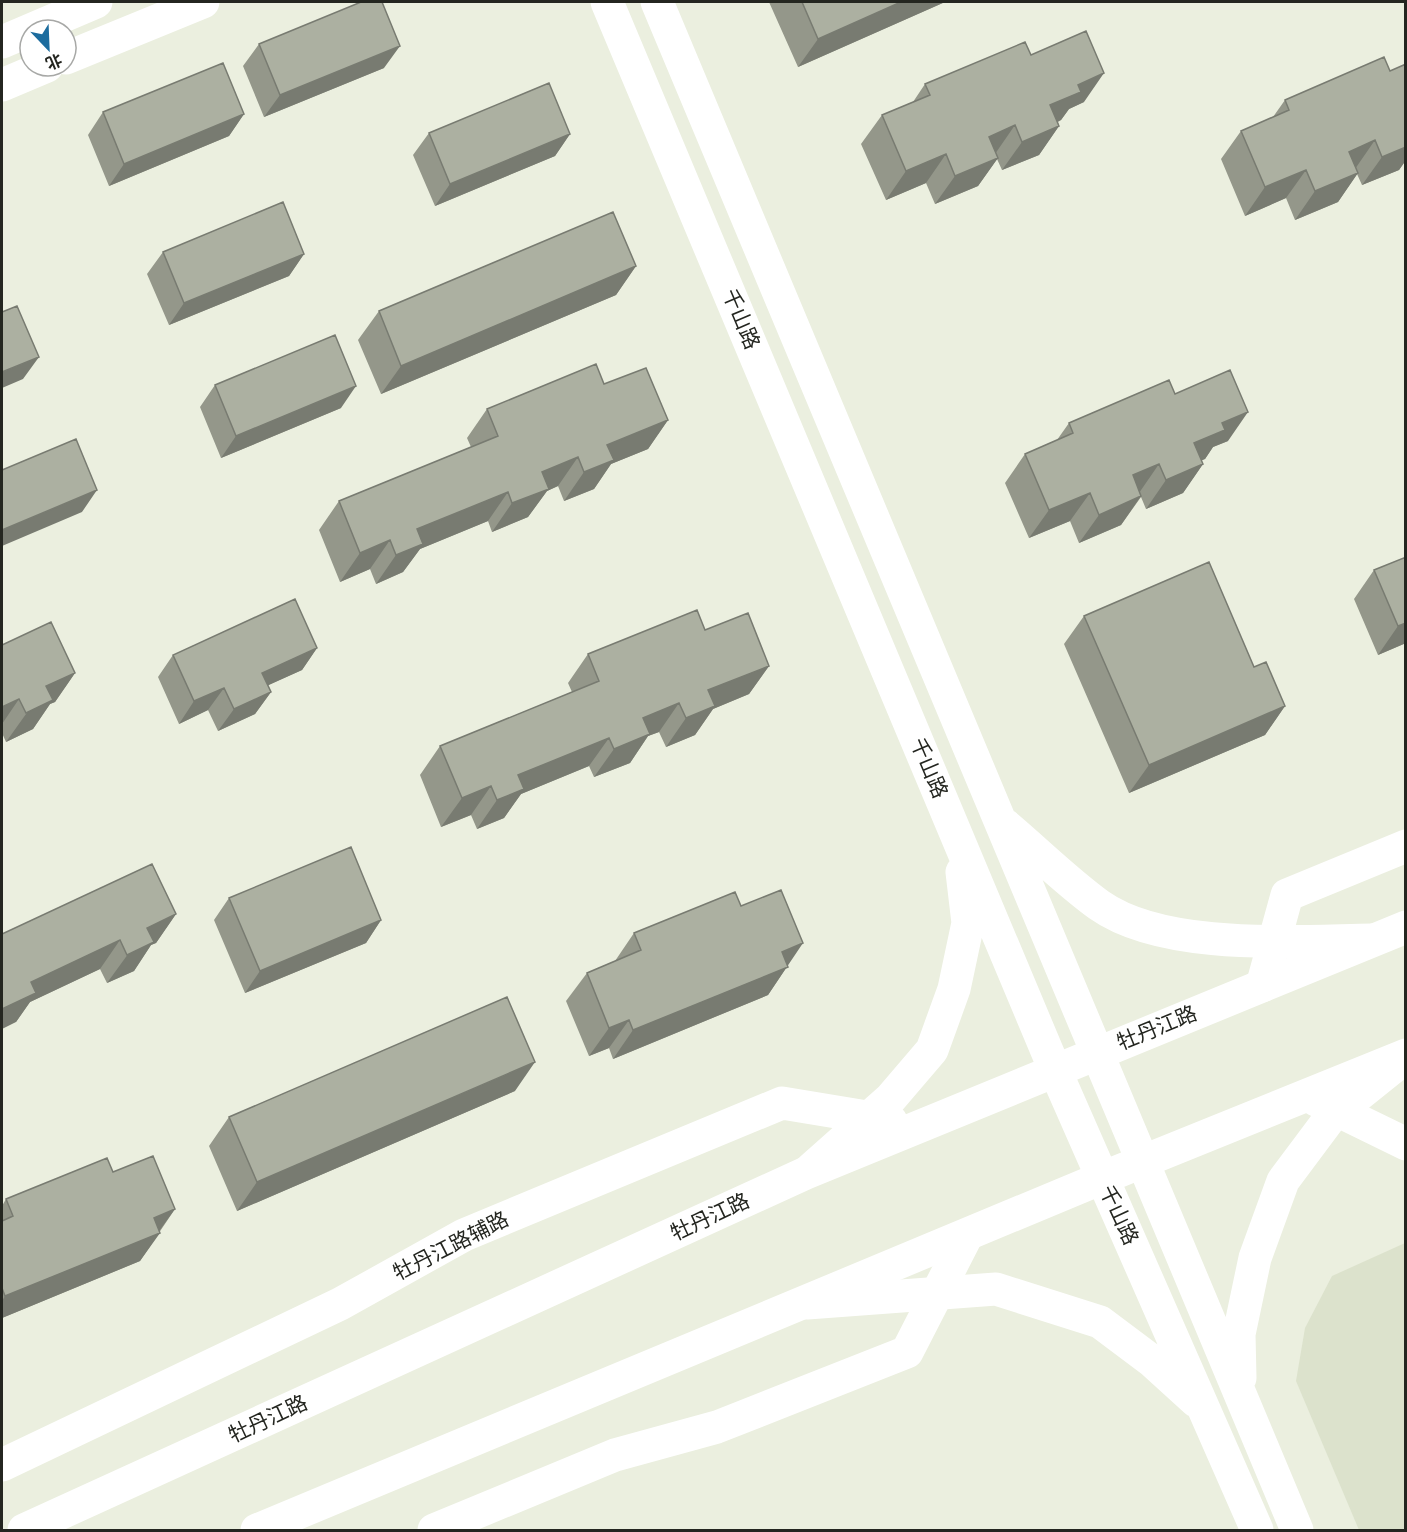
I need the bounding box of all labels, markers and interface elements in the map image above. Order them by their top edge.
north arrow [18,18,78,78]
text: 北 [43,49,65,73]
street label: 千山路 [718,285,765,353]
street label: 千山路 [906,734,953,802]
street label: 牡丹江路 [1113,1000,1200,1055]
street label: 千山路 [1095,1181,1144,1249]
street label: 牡丹江路 [666,1187,753,1246]
street label: 牡丹江路辅路 [389,1206,513,1285]
street label: 牡丹江路 [224,1389,311,1448]

